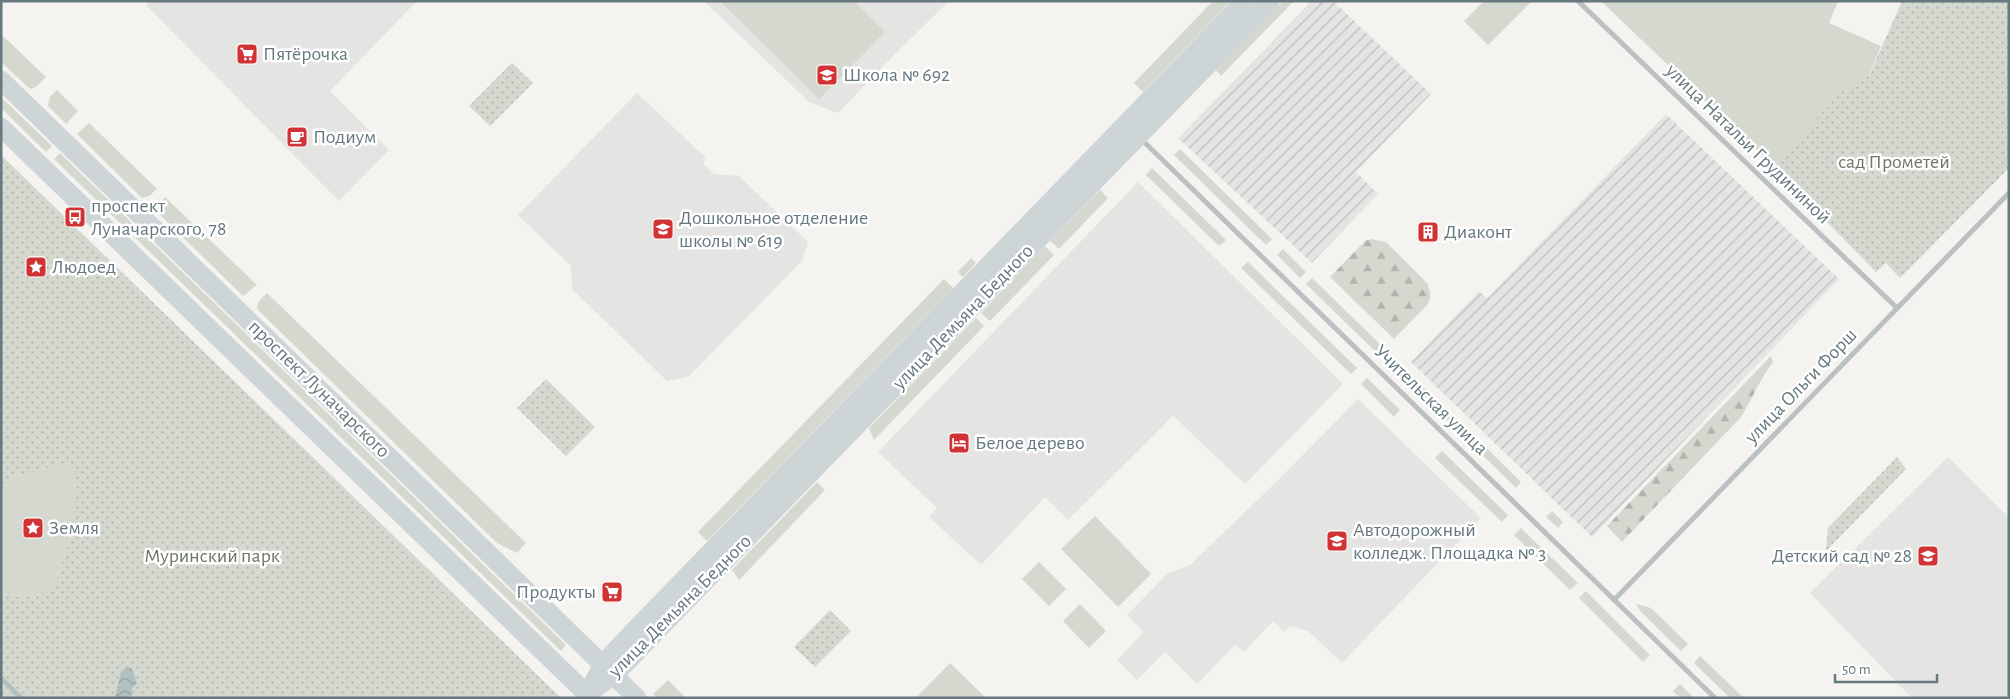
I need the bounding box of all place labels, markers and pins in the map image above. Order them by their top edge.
supermarket icon: Пятёрочка [235,42,259,66]
place label: Пятёрочка [263,44,348,64]
school or university icon: Школа № 692 [815,63,839,87]
place label: Школа № 692 [843,65,950,85]
cafe icon: Подиум [285,125,309,149]
place label: Подиум [313,127,376,147]
place label: проспект Луначарского, 78 [91,196,226,239]
bus stop icon: проспект Луначарского, 78 [63,205,87,229]
place label: Дошкольное отделение школы № 619 [679,208,868,251]
school or university icon: Дошкольное отделение школы № 619 [651,217,675,241]
building icon: Диаконт [1416,220,1440,244]
place label: Диаконт [1444,222,1513,242]
place icon: Людоед [24,255,48,279]
place label: Людоед [52,257,116,277]
hotel icon: Белое дерево [947,431,971,455]
place label: Белое дерево [975,433,1085,453]
place icon: Земля [21,516,45,540]
place label: Земля [49,518,99,538]
place label: Автодорожный колледж. Площадка № 3 [1353,520,1546,563]
school or university icon: Автодорожный колледж. Площадка № 3 [1325,529,1349,553]
school or university icon: Детский сад № 28 [1916,544,1940,568]
place label: Детский сад № 28 [1772,546,1912,566]
supermarket icon: Продукты [600,580,624,604]
place label: Продукты [516,582,596,602]

